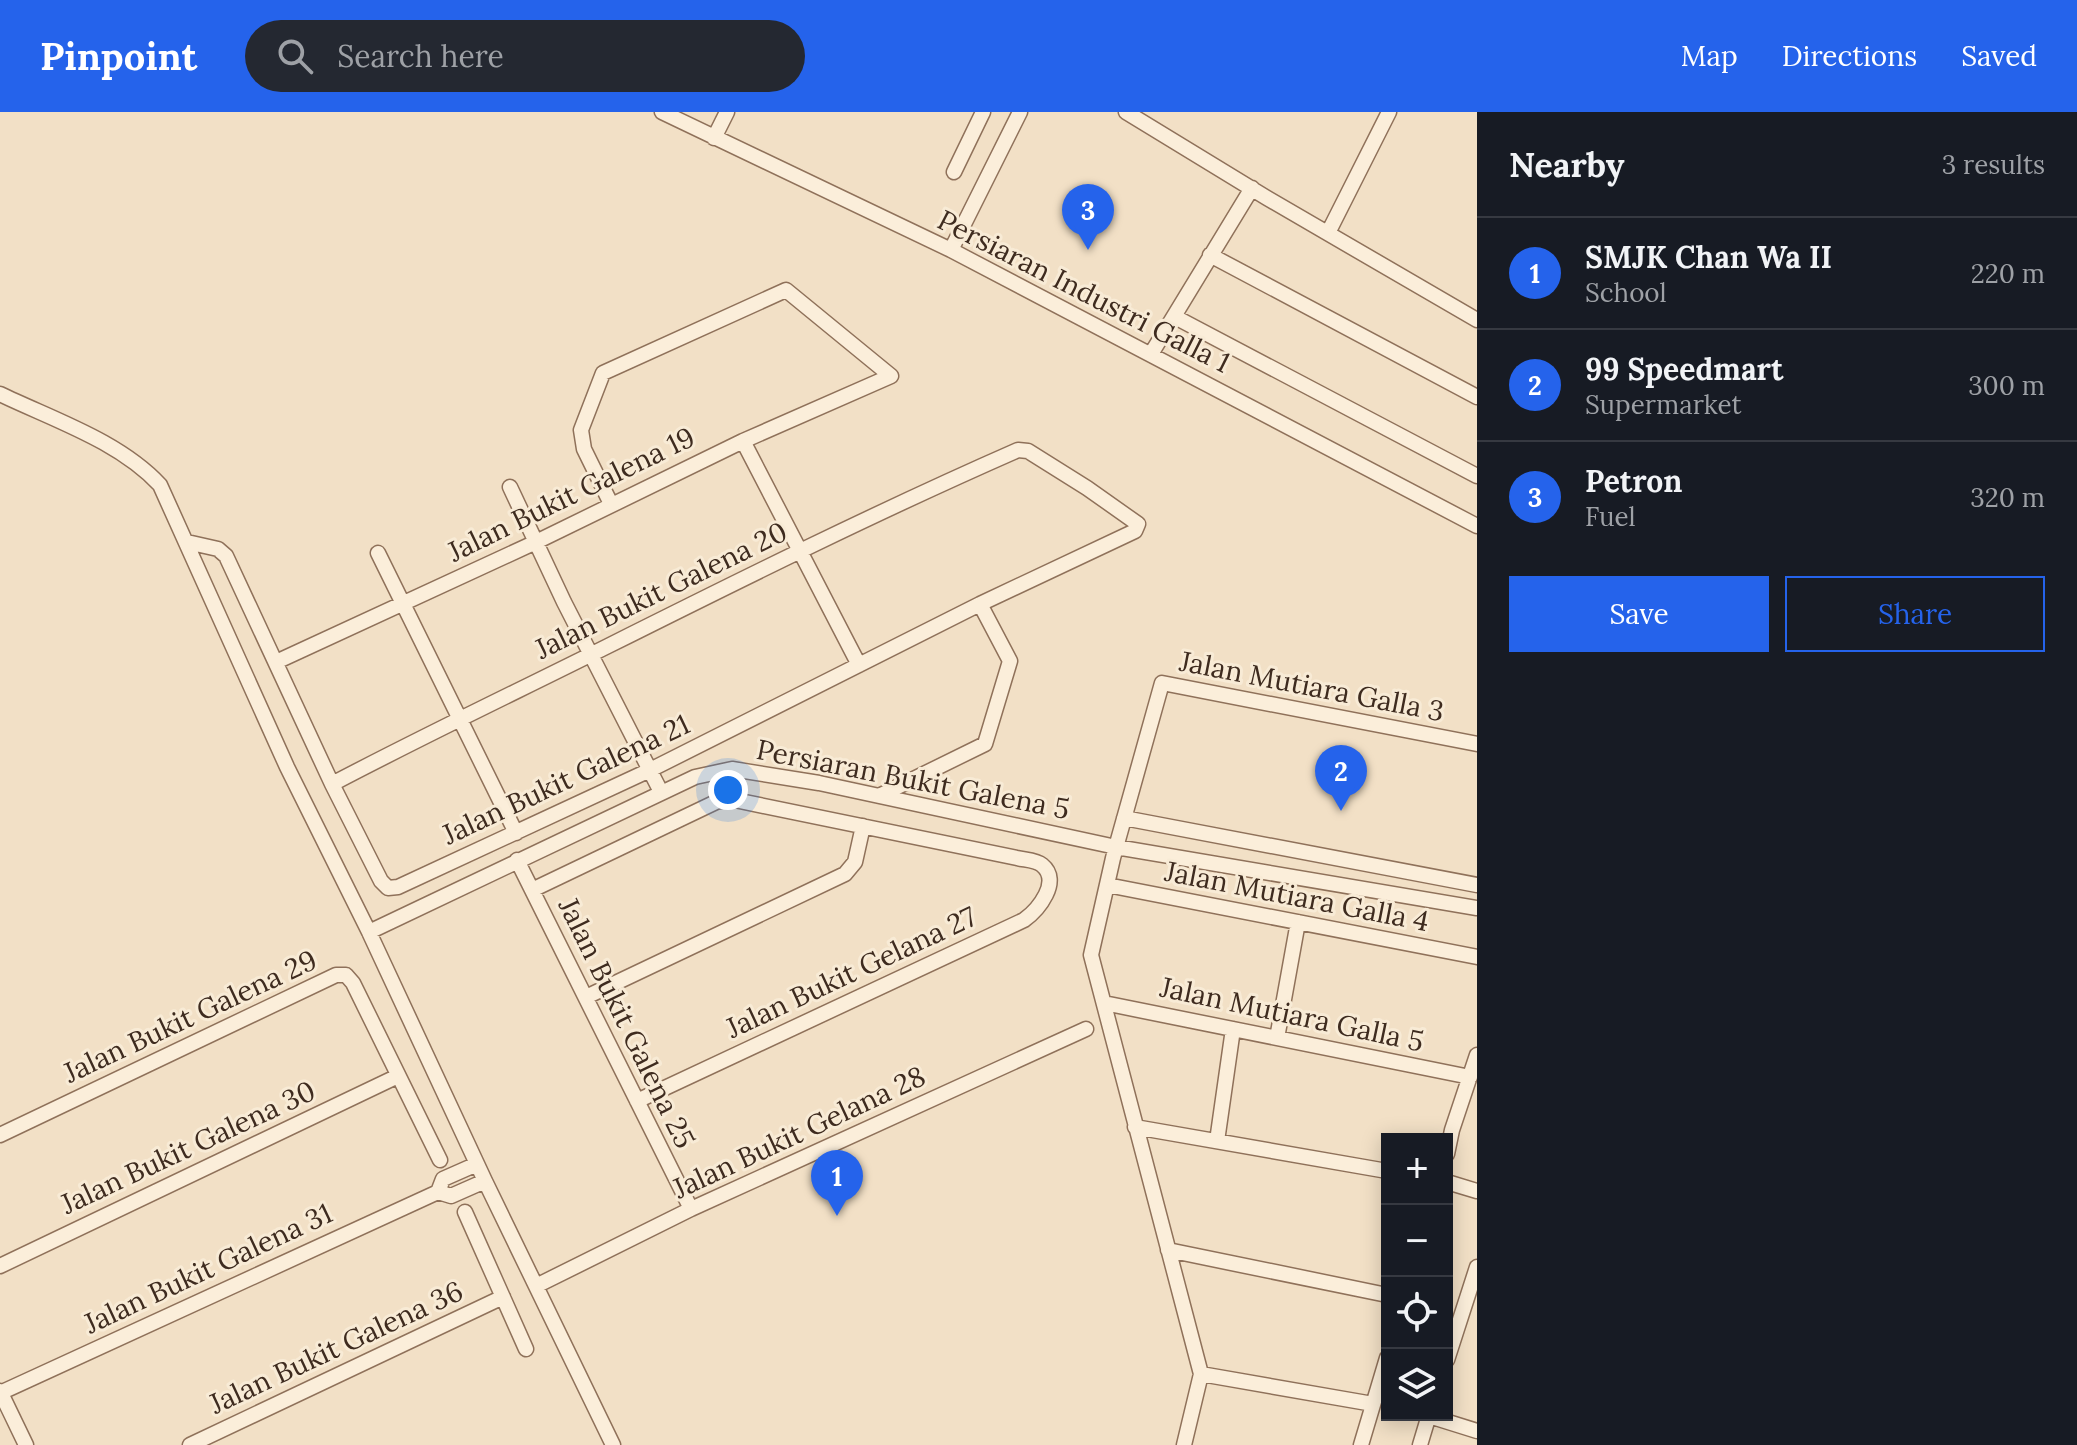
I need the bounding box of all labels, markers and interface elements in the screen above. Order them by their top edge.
search box [245,20,805,92]
text: Pinpoint [40,32,197,80]
icon: search [273,34,317,78]
text: Search here [337,37,504,75]
text: Map [1681,38,1738,74]
text: Directions [1782,38,1917,74]
text: Saved [1961,38,2037,74]
text: Nearby [1509,143,1625,186]
text: 3 results [1942,148,2045,181]
pin: 3 [1062,184,1114,250]
street label: Persiaran Industri Galla 1 [932,201,1236,381]
text: SMJK Chan Wa II [1585,238,1832,276]
text: 1 [1530,257,1540,290]
text: 220 m [1971,257,2045,290]
text: School [1585,276,1667,309]
text: 99 Speedmart [1585,350,1783,388]
text: 2 [1528,369,1542,402]
text: 300 m [1968,369,2045,402]
text: Supermarket [1585,388,1742,421]
street label: Jalan Bukit Galena 19 [441,419,700,570]
text: Petron [1585,462,1682,500]
text: 3 [1528,481,1542,514]
text: 320 m [1970,481,2045,514]
text: Fuel [1585,500,1636,533]
street label: Jalan Bukit Galena 20 [528,513,793,667]
button: Save [1509,576,1769,652]
button: Share [1785,576,2045,652]
street label: Jalan Mutiara Galla 3 [1176,643,1447,729]
street label: Jalan Bukit Galena 21 [436,706,695,853]
street label: Persiaran Bukit Galena 5 [753,731,1073,827]
pin: 2 [1315,745,1367,811]
your location [708,770,748,810]
street label: Jalan Mutiara Galla 4 [1161,853,1432,939]
street label: Jalan Bukit Galena 25 [550,891,703,1154]
street label: Jalan Bukit Gelana 27 [719,898,982,1046]
street label: Jalan Bukit Galena 29 [57,942,322,1091]
street label: Jalan Mutiara Galla 5 [1156,968,1427,1059]
street label: Jalan Bukit Gelana 28 [666,1058,931,1207]
street label: Jalan Bukit Galena 30 [54,1072,321,1222]
map controls [1381,1133,1453,1421]
button: + [1381,1133,1453,1205]
pin: 1 [811,1150,863,1216]
street label: Jalan Bukit Galena 31 [77,1195,338,1342]
button: − [1381,1205,1453,1277]
street label: Jalan Bukit Galena 36 [203,1272,468,1422]
button: locate [1381,1277,1453,1349]
button: layers [1381,1349,1453,1421]

